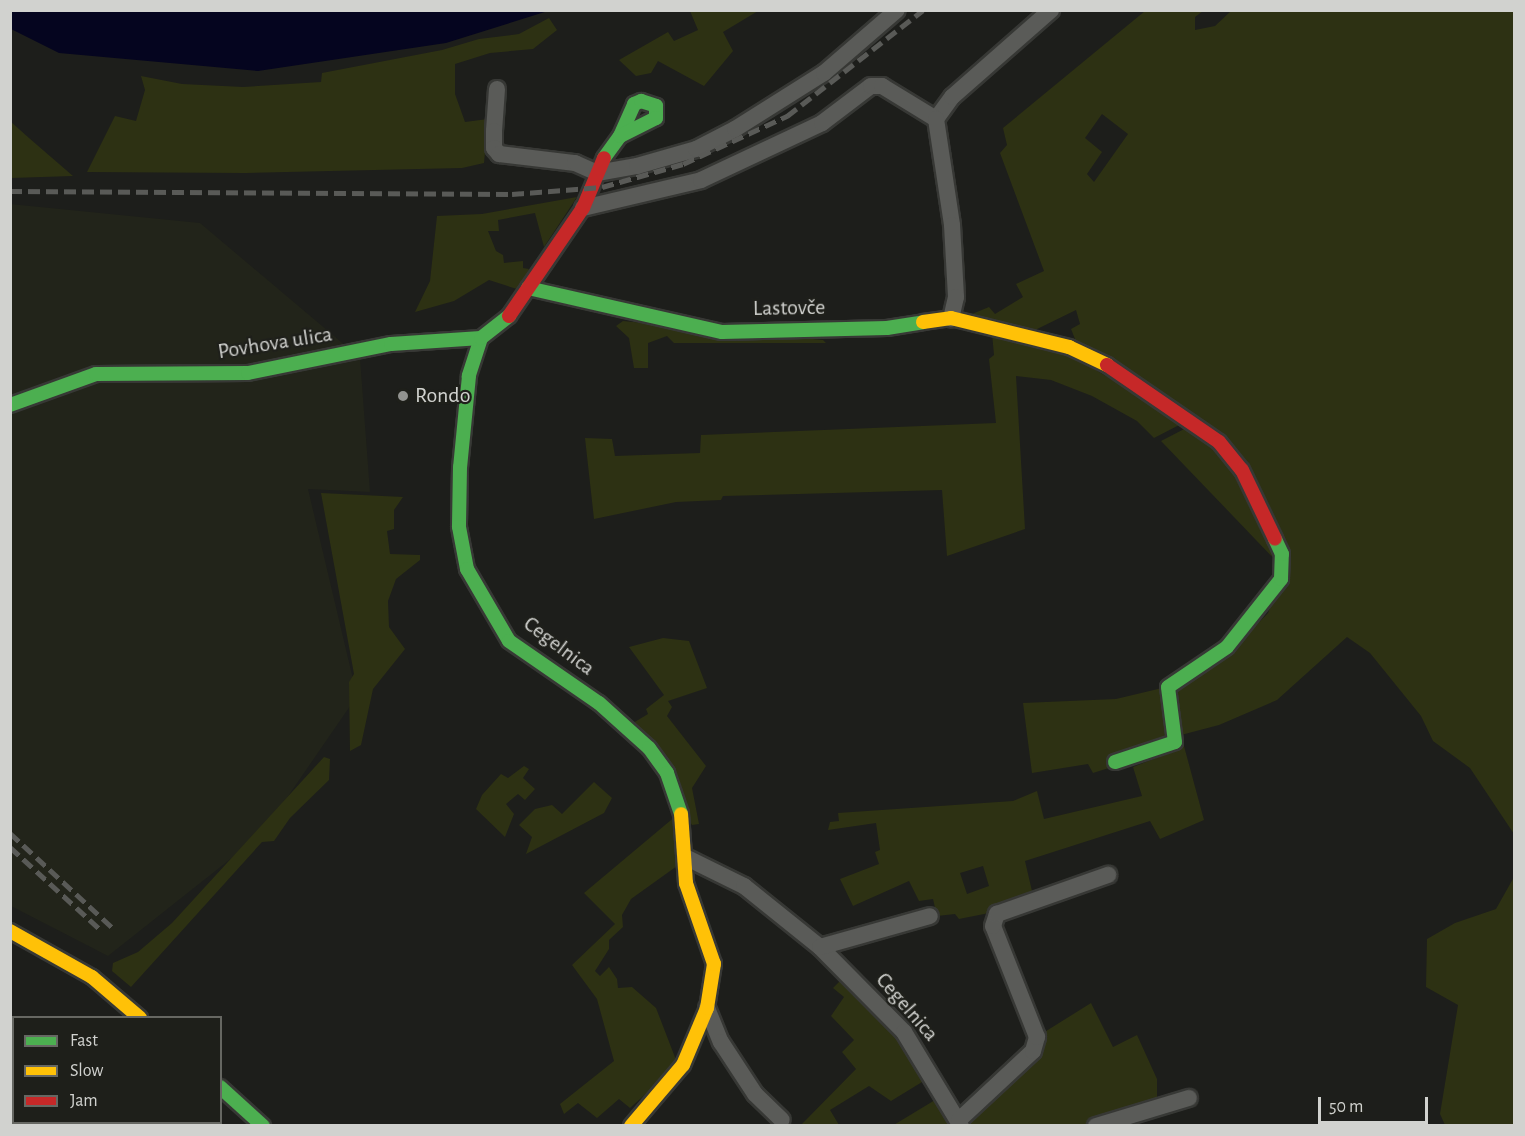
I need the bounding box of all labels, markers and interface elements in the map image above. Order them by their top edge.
street label: Lastovče [753,294,825,322]
street label: Povhova ulica [216,321,334,365]
place label: Rondo [415,383,471,409]
marker: Rondo [396,389,410,403]
street label: Cegelnica [518,611,600,681]
street label: Cegelnica [870,967,944,1047]
legend [12,1016,222,1124]
text: Fast [70,1032,98,1050]
text: Slow [70,1062,103,1080]
scale bar [1321,1085,1430,1123]
text: Jam [70,1092,98,1110]
text: 50 m [1329,1098,1363,1116]

